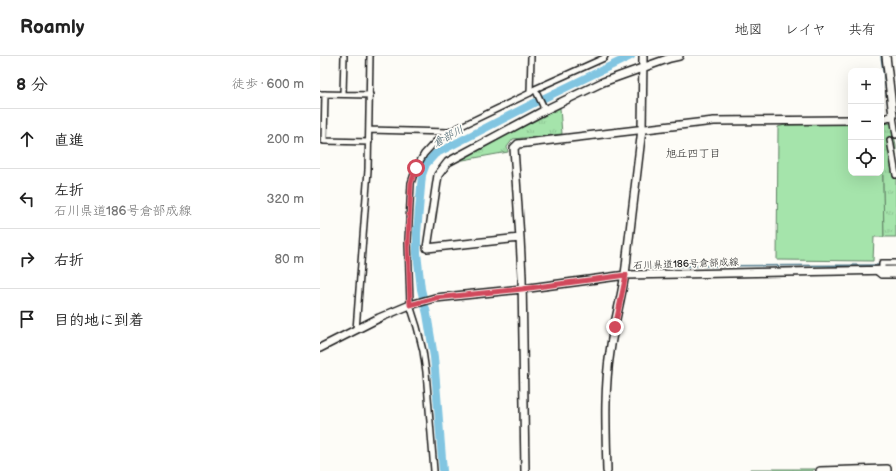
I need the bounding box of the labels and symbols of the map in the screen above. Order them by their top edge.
water label: 倉部川 [431,123,466,150]
district label: 旭丘四丁目 [666,147,721,160]
route start [407,159,425,177]
street label: 石川県道186号倉部成線 [633,256,739,272]
route end [606,318,624,336]

